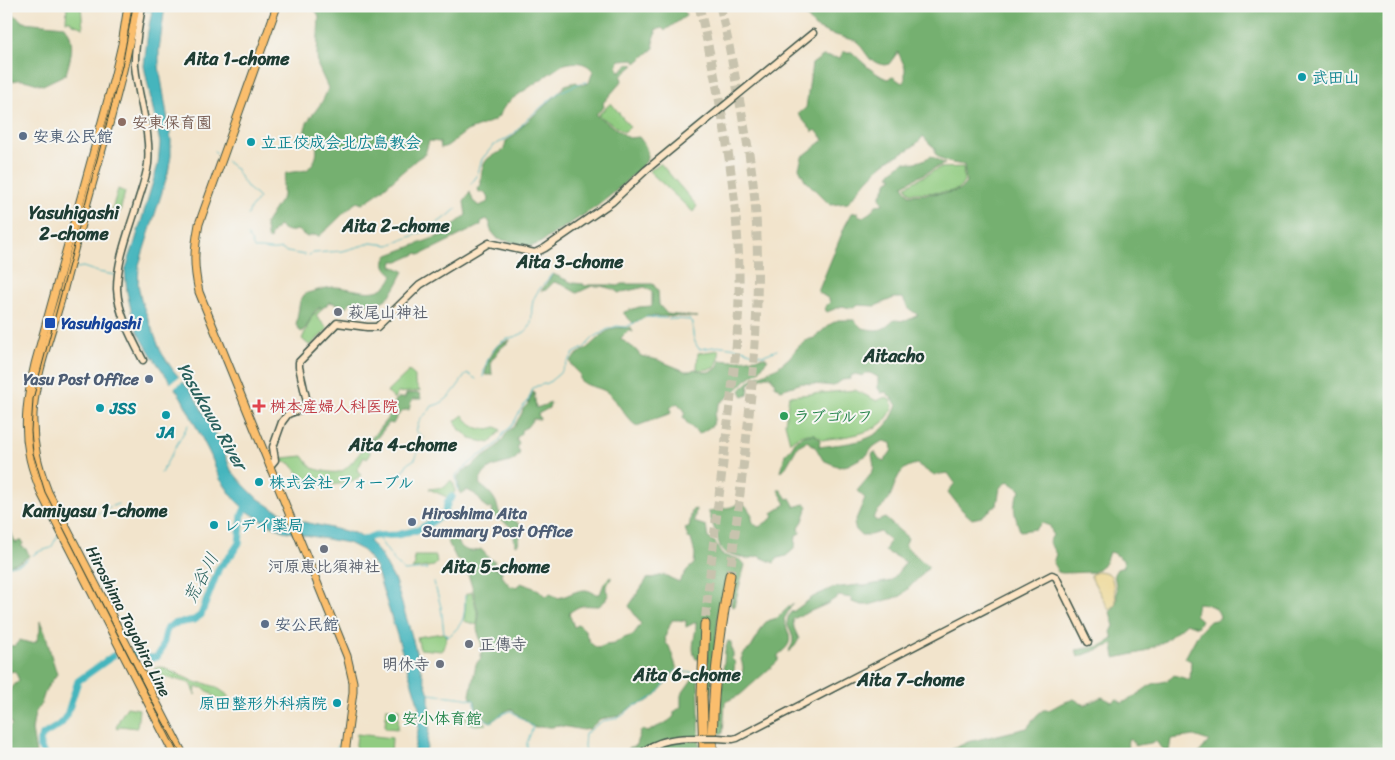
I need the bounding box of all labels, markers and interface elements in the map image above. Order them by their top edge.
district label: Aita 1-chome [184,43,290,75]
place label: 武田山 [1312,63,1360,92]
marker: 武田山 [1296,71,1308,83]
place label: 安東保育園 [132,108,212,137]
marker: 安東保育園 [116,116,128,128]
place label: 安東公民館 [33,122,113,151]
place label: 立正佼成会北広島教会 [261,128,421,157]
marker: 安東公民館 [17,130,29,142]
marker: 立正佼成会北広島教会 [245,136,257,148]
district label: Yasuhigashi 2-chome [29,197,120,250]
district label: Aita 2-chome [341,210,450,242]
district label: Aita 3-chome [516,246,624,278]
place label: 萩尾山神社 [348,298,428,327]
marker: 萩尾山神社 [332,306,344,318]
place label: Yasuhigashi [61,309,143,338]
marker: Yasuhigashi [43,316,57,330]
district label: Aitacho [862,340,925,372]
water label: Yasukawa River [168,356,258,479]
place label: Yasu Post Office [23,365,140,394]
marker: Yasu Post Office [143,373,155,385]
place label: 桝本産婦人科医院 [270,392,398,421]
place label: JSS [109,394,137,423]
marker: 桝本産婦人科医院 [252,399,266,413]
marker: JSS [94,402,106,414]
place label: ラブゴルフ [794,402,873,431]
marker: JA [160,409,172,421]
marker: ラブゴルフ [778,410,790,422]
place label: JA [156,418,175,447]
district label: Aita 4-chome [348,429,458,461]
place label: 株式会社 フォーブル [269,468,414,497]
marker: 株式会社 フォーブル [253,476,265,488]
district label: Kamiyasu 1-chome [22,495,168,527]
place label: Hiroshima Aita Summary Post Office [421,499,574,546]
place label: レデイ薬局 [224,511,304,540]
marker: Hiroshima Aita Summary Post Office [406,516,418,528]
marker: レデイ薬局 [208,519,220,531]
street label: Hiroshima Toyohira Line [78,540,179,702]
marker: 河原恵比須神社 [318,543,330,555]
water label: 荒谷川 [174,547,228,609]
district label: Aita 5-chome [441,551,551,583]
place label: 河原恵比須神社 [268,552,380,581]
place label: 安公民館 [275,610,339,639]
marker: 安公民館 [259,618,271,630]
place label: 正傳寺 [479,630,527,659]
marker: 正傳寺 [463,638,475,650]
place label: 明休寺 [382,650,430,679]
marker: 明休寺 [434,658,446,670]
district label: Aita 6-chome [632,659,741,691]
district label: Aita 7-chome [856,664,965,696]
place label: 原田整形外科病院 [199,689,327,718]
marker: 原田整形外科病院 [331,697,343,709]
place label: 安小体育館 [402,704,482,733]
marker: 安小体育館 [386,712,398,724]

